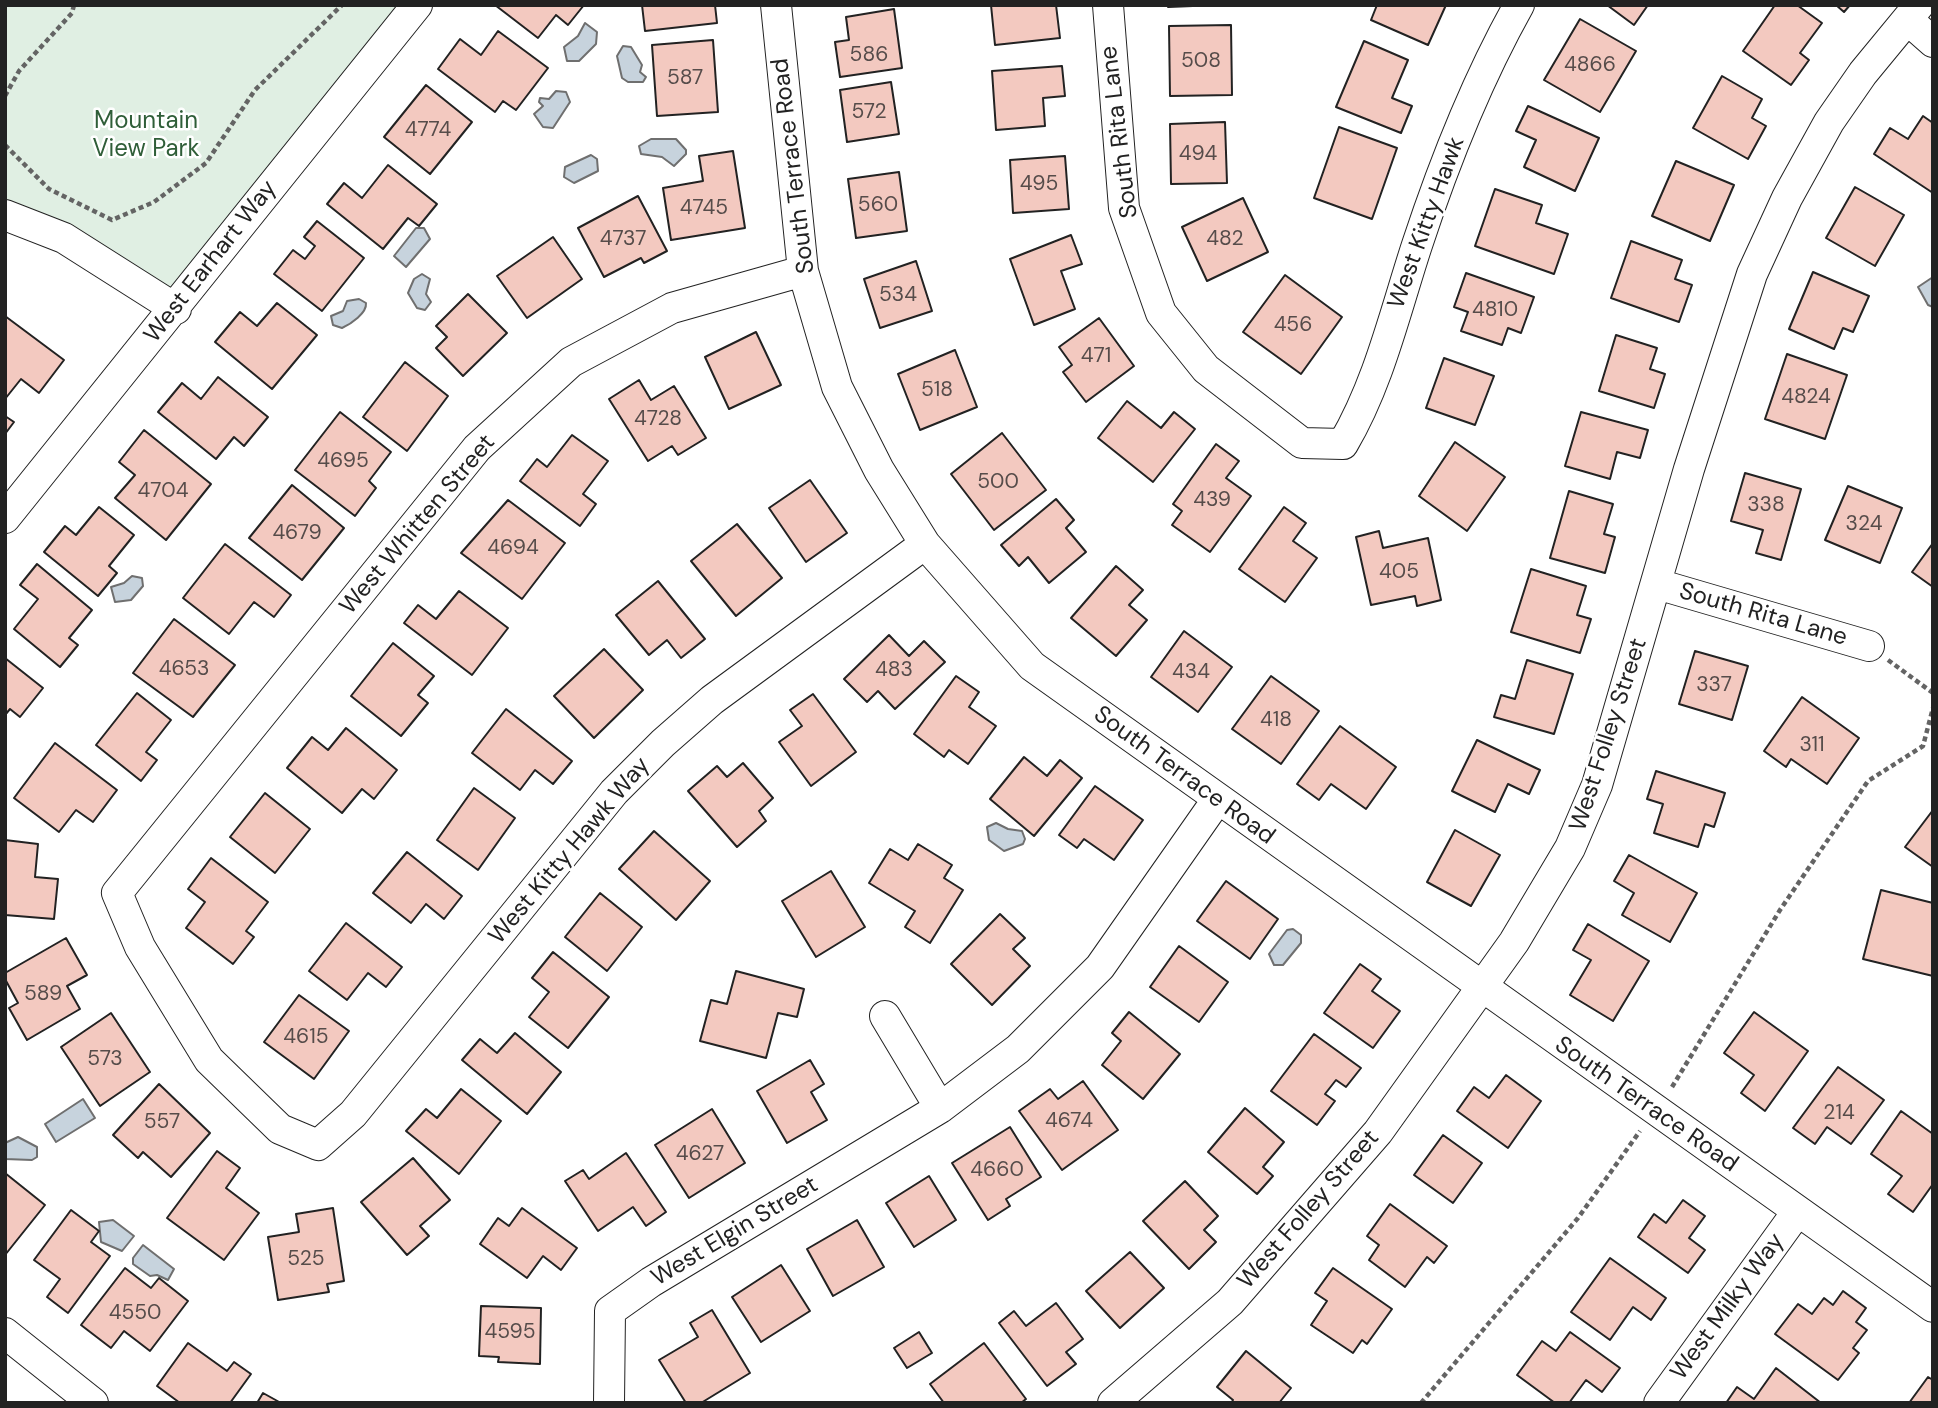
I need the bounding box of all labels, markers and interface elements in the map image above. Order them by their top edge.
house number: 586 [850,42,888,68]
street label: South Rita Lane [1095,44,1145,220]
house number: 508 [1181,48,1221,74]
house number: 4866 [1564,52,1616,78]
street label: South Terrace Road [766,57,822,275]
house number: 587 [667,65,703,91]
house number: 572 [851,99,887,125]
park label: Mountain View Park [92,108,200,164]
house number: 4774 [405,117,451,143]
street label: West Kitty Hawk [1383,133,1471,313]
house number: 494 [1179,141,1217,167]
house number: 495 [1020,171,1058,197]
street label: West Earhart Way [139,175,283,349]
house number: 560 [858,192,898,218]
house number: 4745 [680,195,728,221]
house number: 4737 [600,226,646,252]
house number: 482 [1206,226,1244,252]
house number: 534 [879,282,917,308]
house number: 4810 [1472,297,1518,323]
house number: 456 [1274,312,1312,338]
house number: 471 [1081,343,1111,369]
house number: 518 [921,377,953,403]
house number: 4824 [1781,384,1831,410]
house number: 4728 [634,406,682,432]
street label: West Whitten Street [334,429,502,621]
house number: 4695 [317,448,369,474]
house number: 500 [977,469,1019,495]
house number: 4704 [138,478,188,504]
house number: 439 [1193,487,1231,513]
house number: 338 [1747,492,1785,518]
house number: 324 [1846,511,1882,537]
house number: 4679 [272,520,322,546]
house number: 4694 [487,535,539,561]
house number: 405 [1379,559,1419,585]
street label: South Rita Lane [1676,577,1850,653]
street label: West Folley Street [1564,635,1654,835]
house number: 4653 [159,656,209,682]
house number: 483 [875,657,913,683]
house number: 434 [1172,659,1210,685]
house number: 337 [1696,672,1732,698]
street label: South Terrace Road [1088,701,1280,851]
house number: 418 [1260,707,1292,733]
house number: 311 [1799,732,1825,758]
street label: West Kitty Hawk Way [483,752,657,950]
house number: 589 [24,981,62,1007]
house number: 4615 [283,1024,329,1050]
street label: South Terrace Road [1549,1031,1743,1179]
house number: 573 [87,1046,123,1072]
house number: 214 [1823,1100,1855,1126]
house number: 4674 [1045,1108,1093,1134]
house number: 557 [144,1109,180,1135]
street label: West Folley Street [1232,1125,1386,1295]
house number: 4627 [676,1141,724,1167]
house number: 4660 [970,1157,1024,1183]
street label: West Elgin Street [646,1171,824,1293]
street label: West Milky Way [1665,1228,1791,1386]
house number: 525 [287,1246,325,1272]
house number: 4550 [109,1300,161,1326]
house number: 4595 [485,1319,535,1345]

